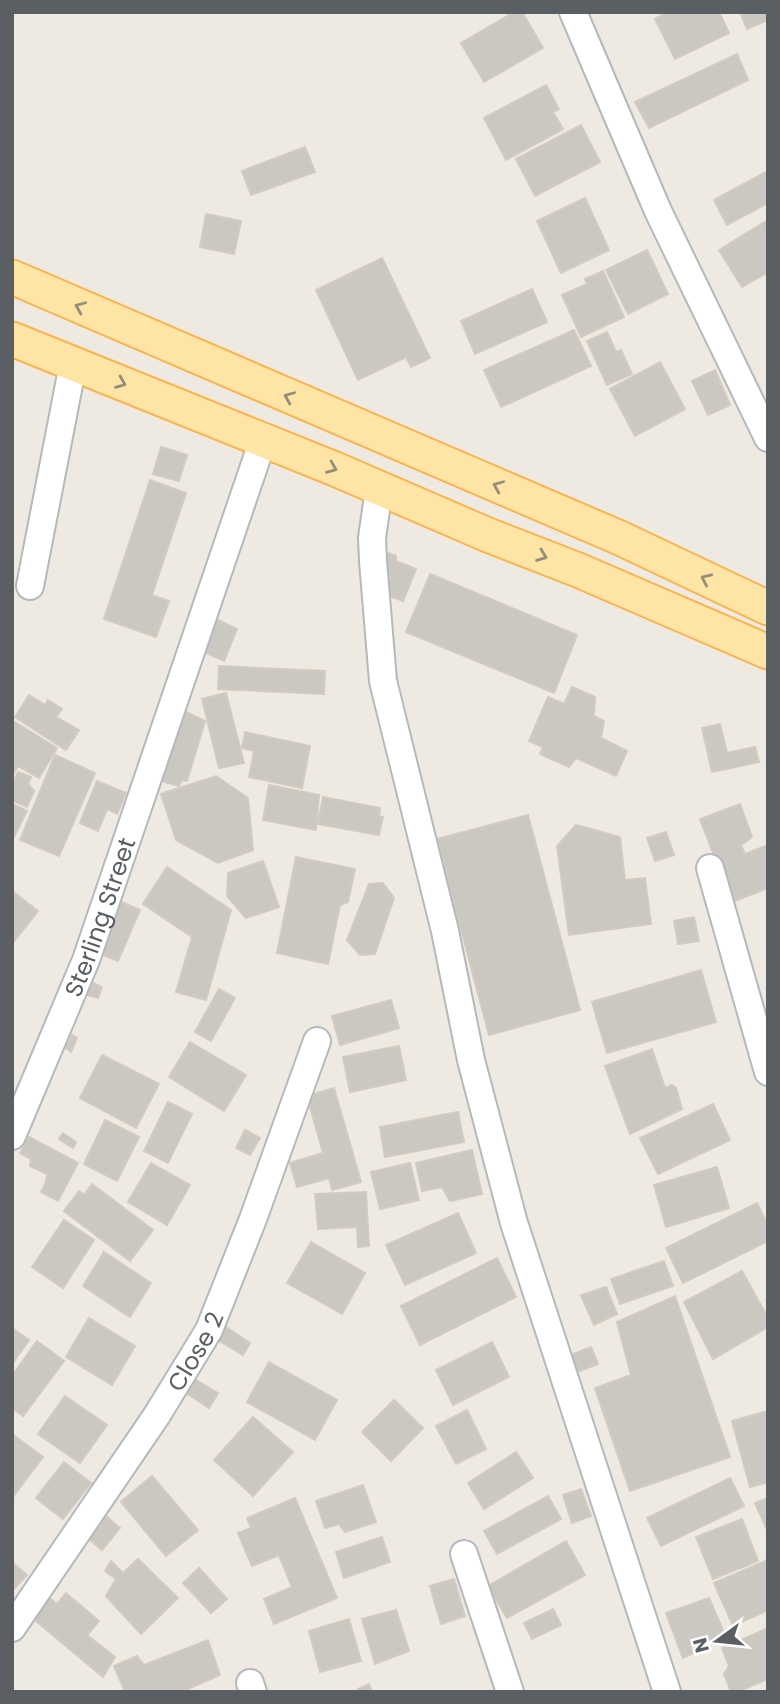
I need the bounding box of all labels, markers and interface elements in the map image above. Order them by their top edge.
one-way arrow [75,301,87,315]
one-way arrow [114,375,126,389]
one-way arrow [284,391,296,405]
one-way arrow [325,460,337,474]
one-way arrow [493,481,505,495]
one-way arrow [535,547,547,561]
one-way arrow [701,573,713,587]
street label: Sterling Street [56,833,143,1002]
street label: Close 2 [159,1307,231,1398]
north arrow [682,1606,752,1676]
text: N [686,1635,716,1656]

